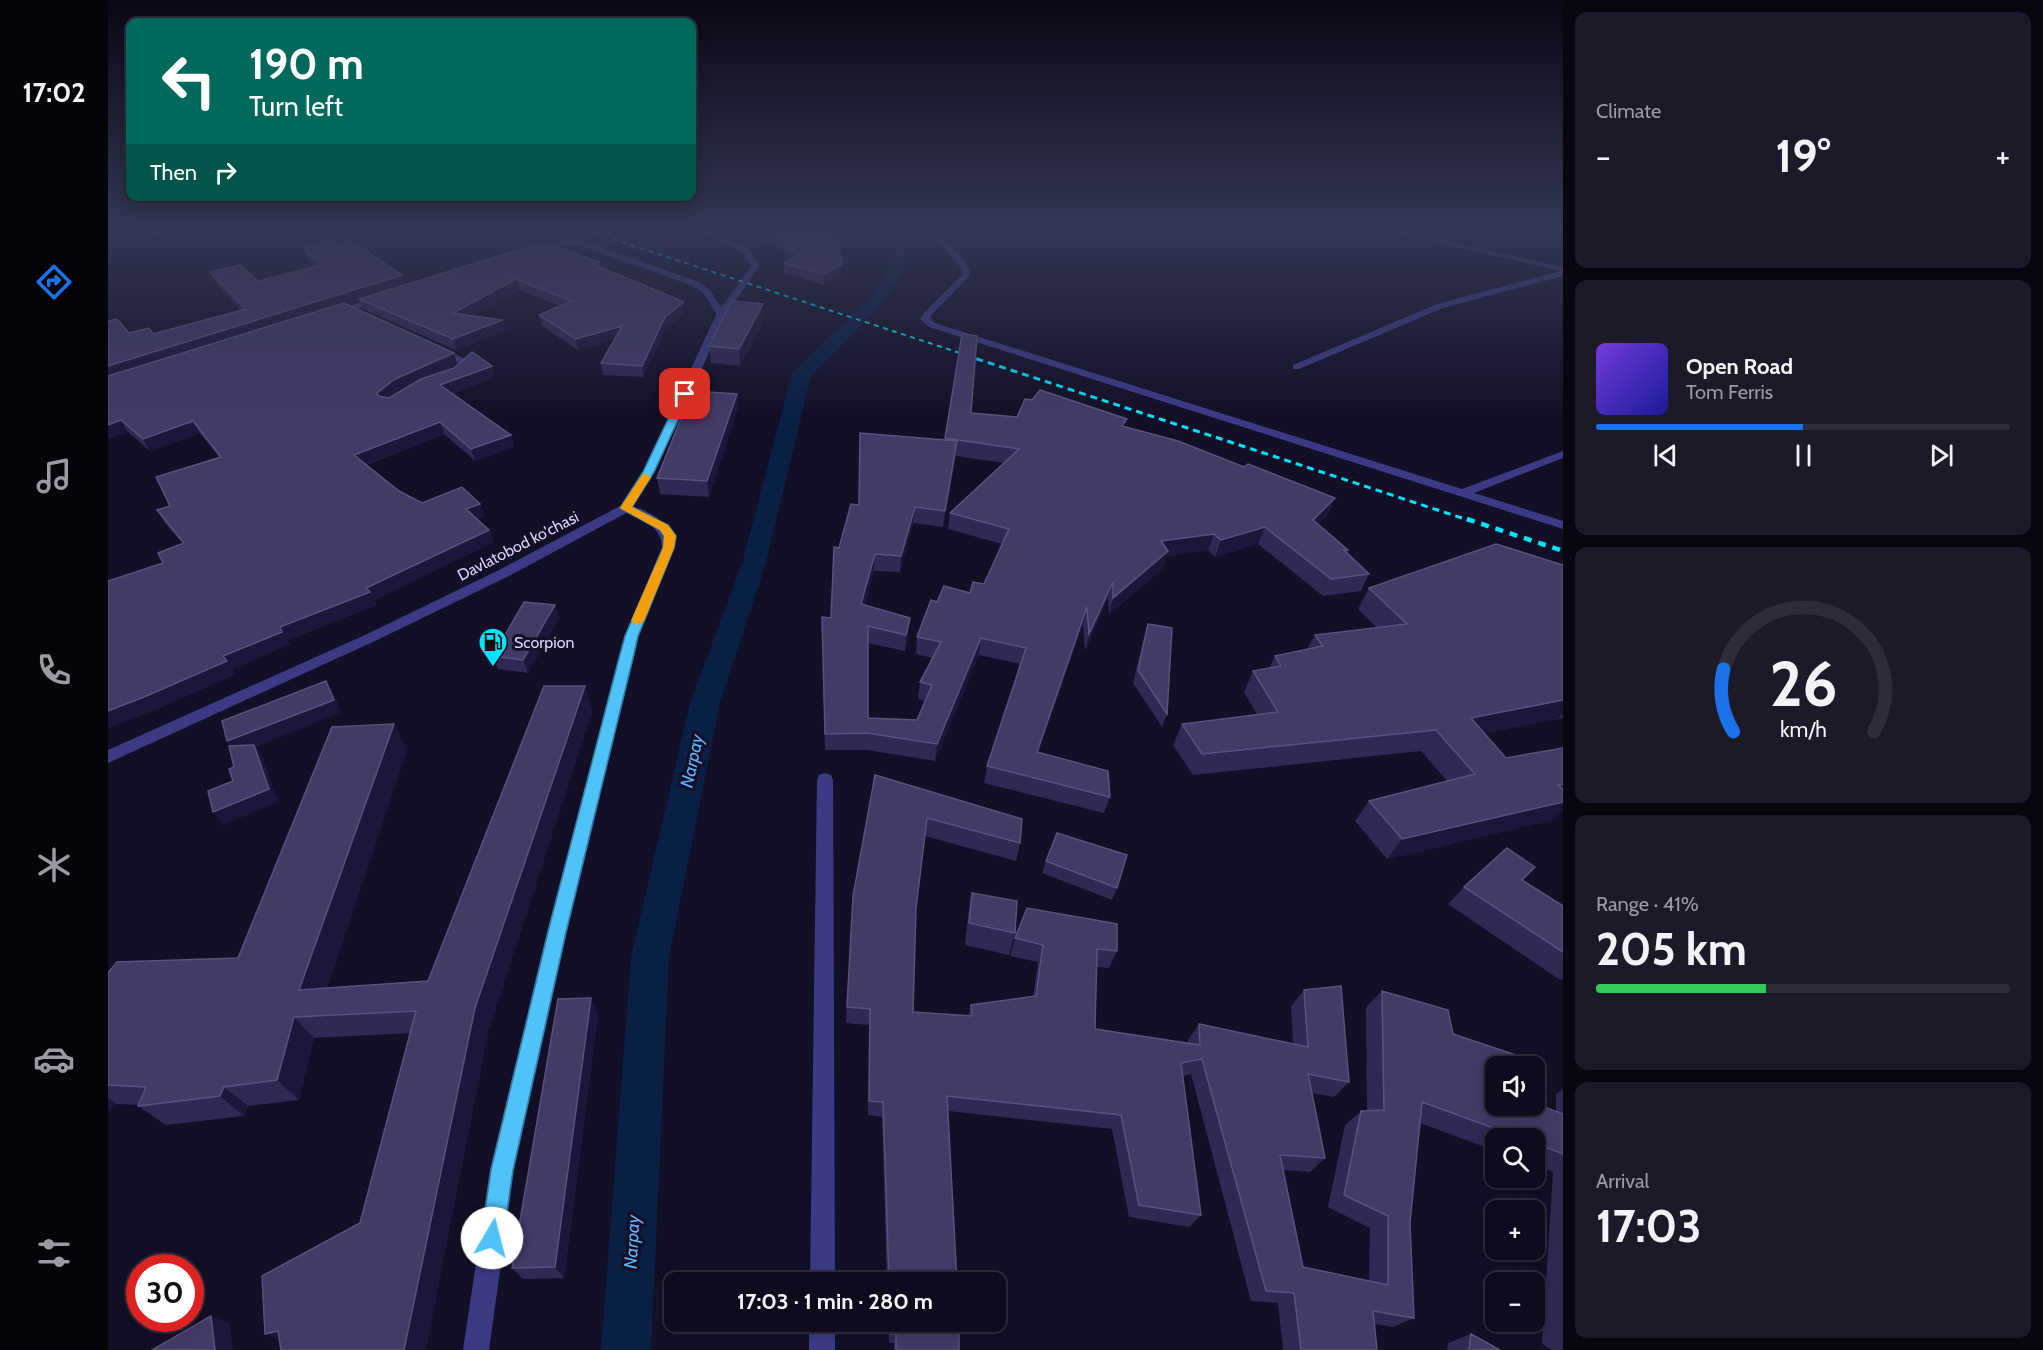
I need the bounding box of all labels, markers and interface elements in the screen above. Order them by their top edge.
text: 190 m [249,38,364,90]
icon: left [150,42,228,120]
text: 17:02 [22,76,86,109]
text: Turn left [249,90,343,123]
text: Climate [1596,99,1661,123]
text: 19° [1776,129,1830,183]
text: − [1596,136,1611,176]
text: + [1995,136,2010,176]
icon: right [209,156,242,189]
text: Then [150,159,197,186]
icon: directions [33,261,75,303]
text: Open Road [1686,353,1793,380]
pin [659,368,710,419]
icon: arrive [668,377,701,410]
text: Tom Ferris [1686,380,1773,404]
icon: previous [1649,439,1682,472]
icon: pause [1787,439,1820,472]
icon: next [1925,439,1958,472]
icon: music [33,455,75,497]
street label: Davlatobod ko'chasi [454,507,582,585]
fuel station icon: Scorpion [477,626,509,668]
place label: Scorpion [514,633,574,652]
text: 26 [1769,646,1837,722]
icon: phone [33,649,75,691]
text: km/h [1780,716,1826,742]
water label: Narpay [676,732,709,790]
icon: climate [33,844,75,886]
text: Range · 41% [1596,892,1699,916]
text: 205 km [1596,922,1747,976]
icon: car [33,1038,75,1080]
map controls [1485,1056,1545,1332]
button: sound [1485,1056,1545,1116]
button: search [1485,1128,1545,1188]
text: Arrival [1596,1169,1649,1193]
text: 17:03 [1596,1199,1702,1253]
button: + [1485,1200,1545,1260]
position arrow [460,1206,524,1270]
water label: Narpay [620,1214,644,1270]
icon: filters [33,1232,75,1274]
speed limit sign: 30 [126,1254,204,1332]
button: − [1485,1272,1545,1332]
text: 17:03 · 1 min · 280 m [737,1288,933,1315]

